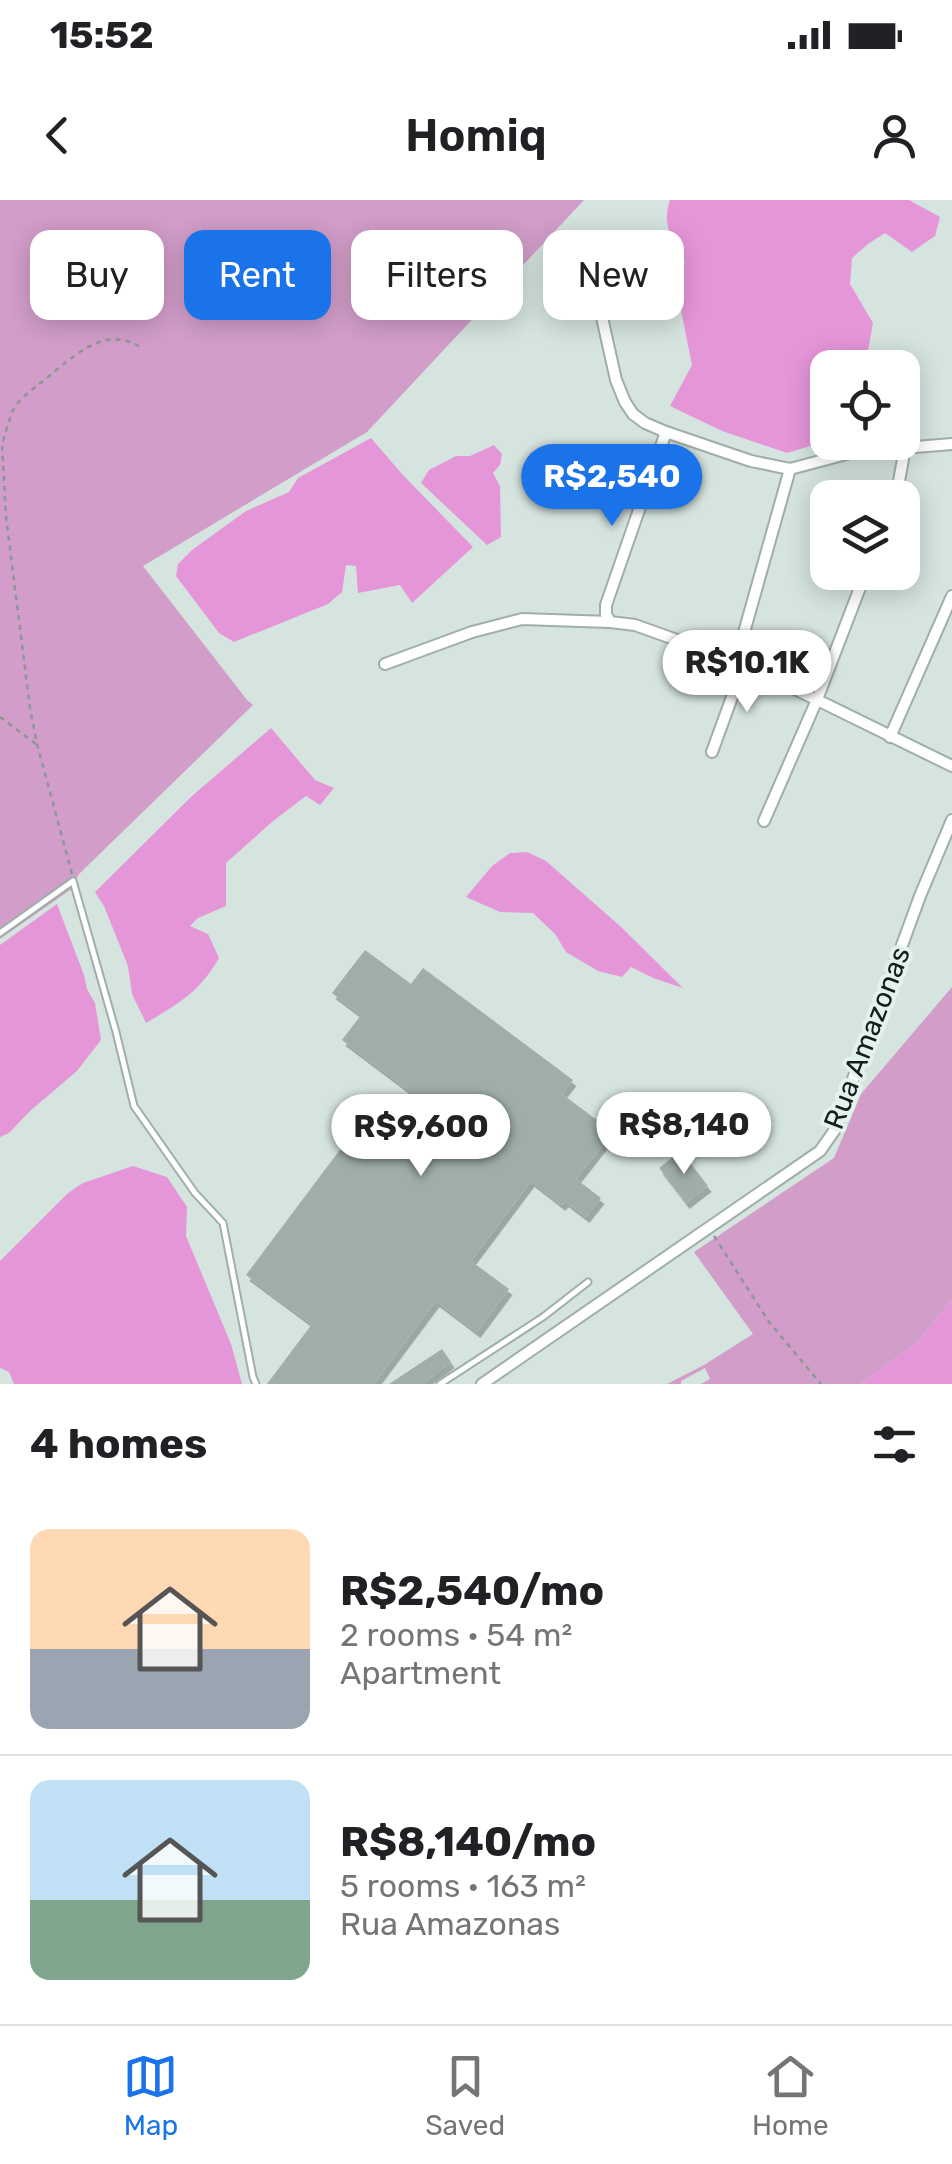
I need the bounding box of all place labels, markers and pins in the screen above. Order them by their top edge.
pin: R$2,540 [520,444,704,529]
pin: R$10.1K [655,630,839,715]
pin: R$8,140 [592,1092,776,1177]
pin: R$9,600 [329,1094,513,1179]

